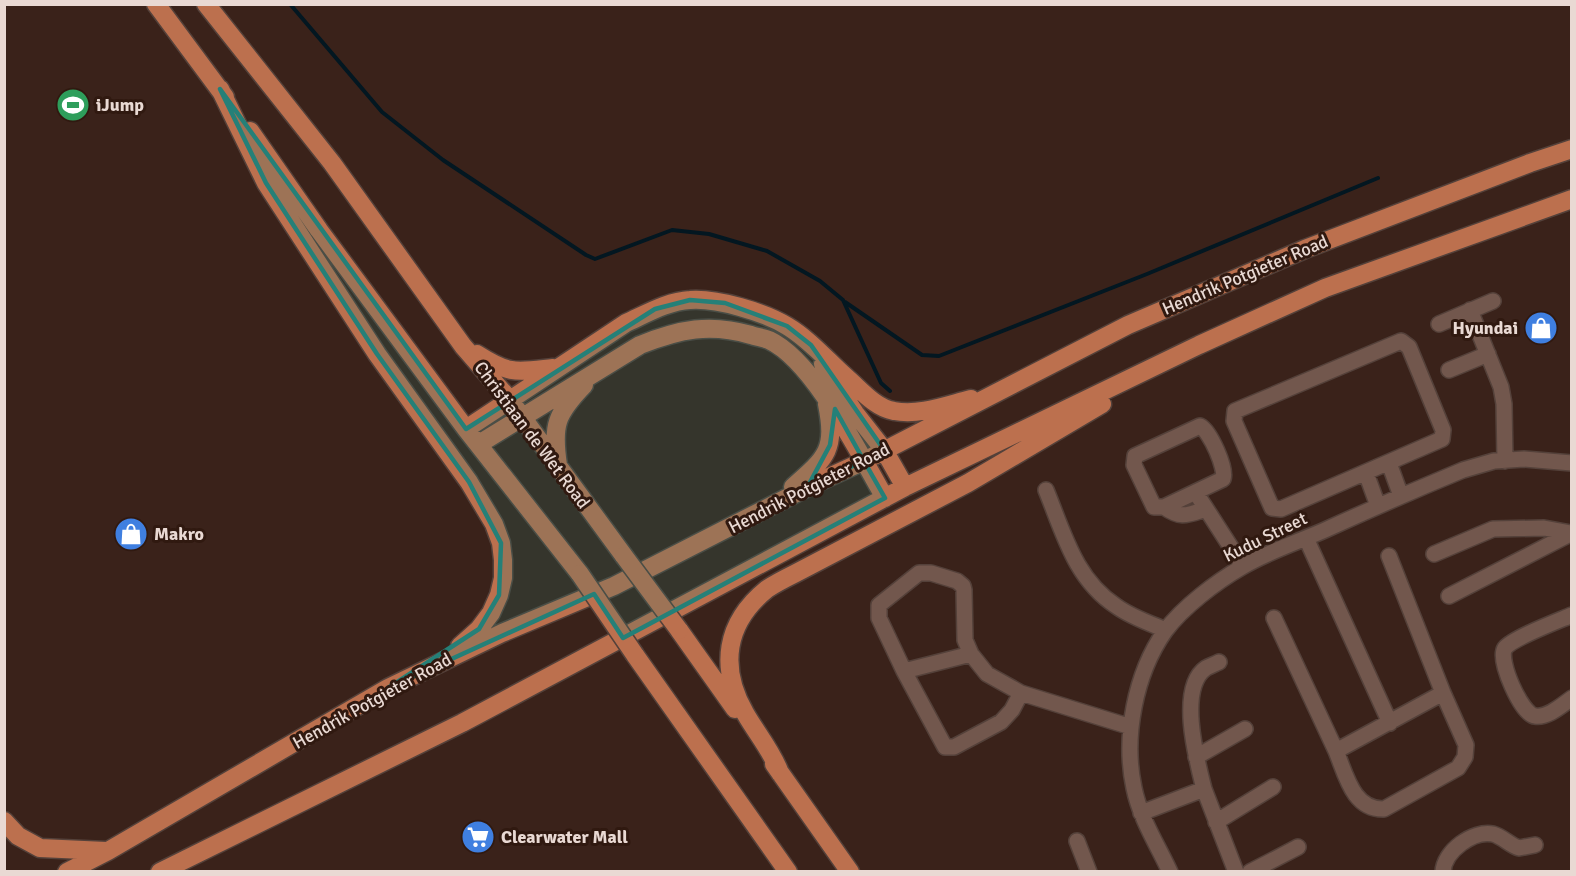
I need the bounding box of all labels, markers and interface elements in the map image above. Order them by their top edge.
sports icon: iJump [55,87,91,123]
place label: iJump [96,94,144,116]
street label: Hendrik Potgieter Road [1159,230,1331,320]
shop icon: Hyundai [1523,310,1559,346]
place label: Hyundai [1453,317,1518,339]
street label: Christiaan de Wet Road [469,357,595,513]
street label: Hendrik Potgieter Road [725,438,893,538]
street label: Kudu Street [1220,507,1310,567]
shop icon: Makro [113,516,149,552]
place label: Makro [154,523,204,545]
street label: Hendrik Potgieter Road [289,648,455,754]
supermarket icon: Clearwater Mall [460,819,496,855]
place label: Clearwater Mall [501,826,628,848]

